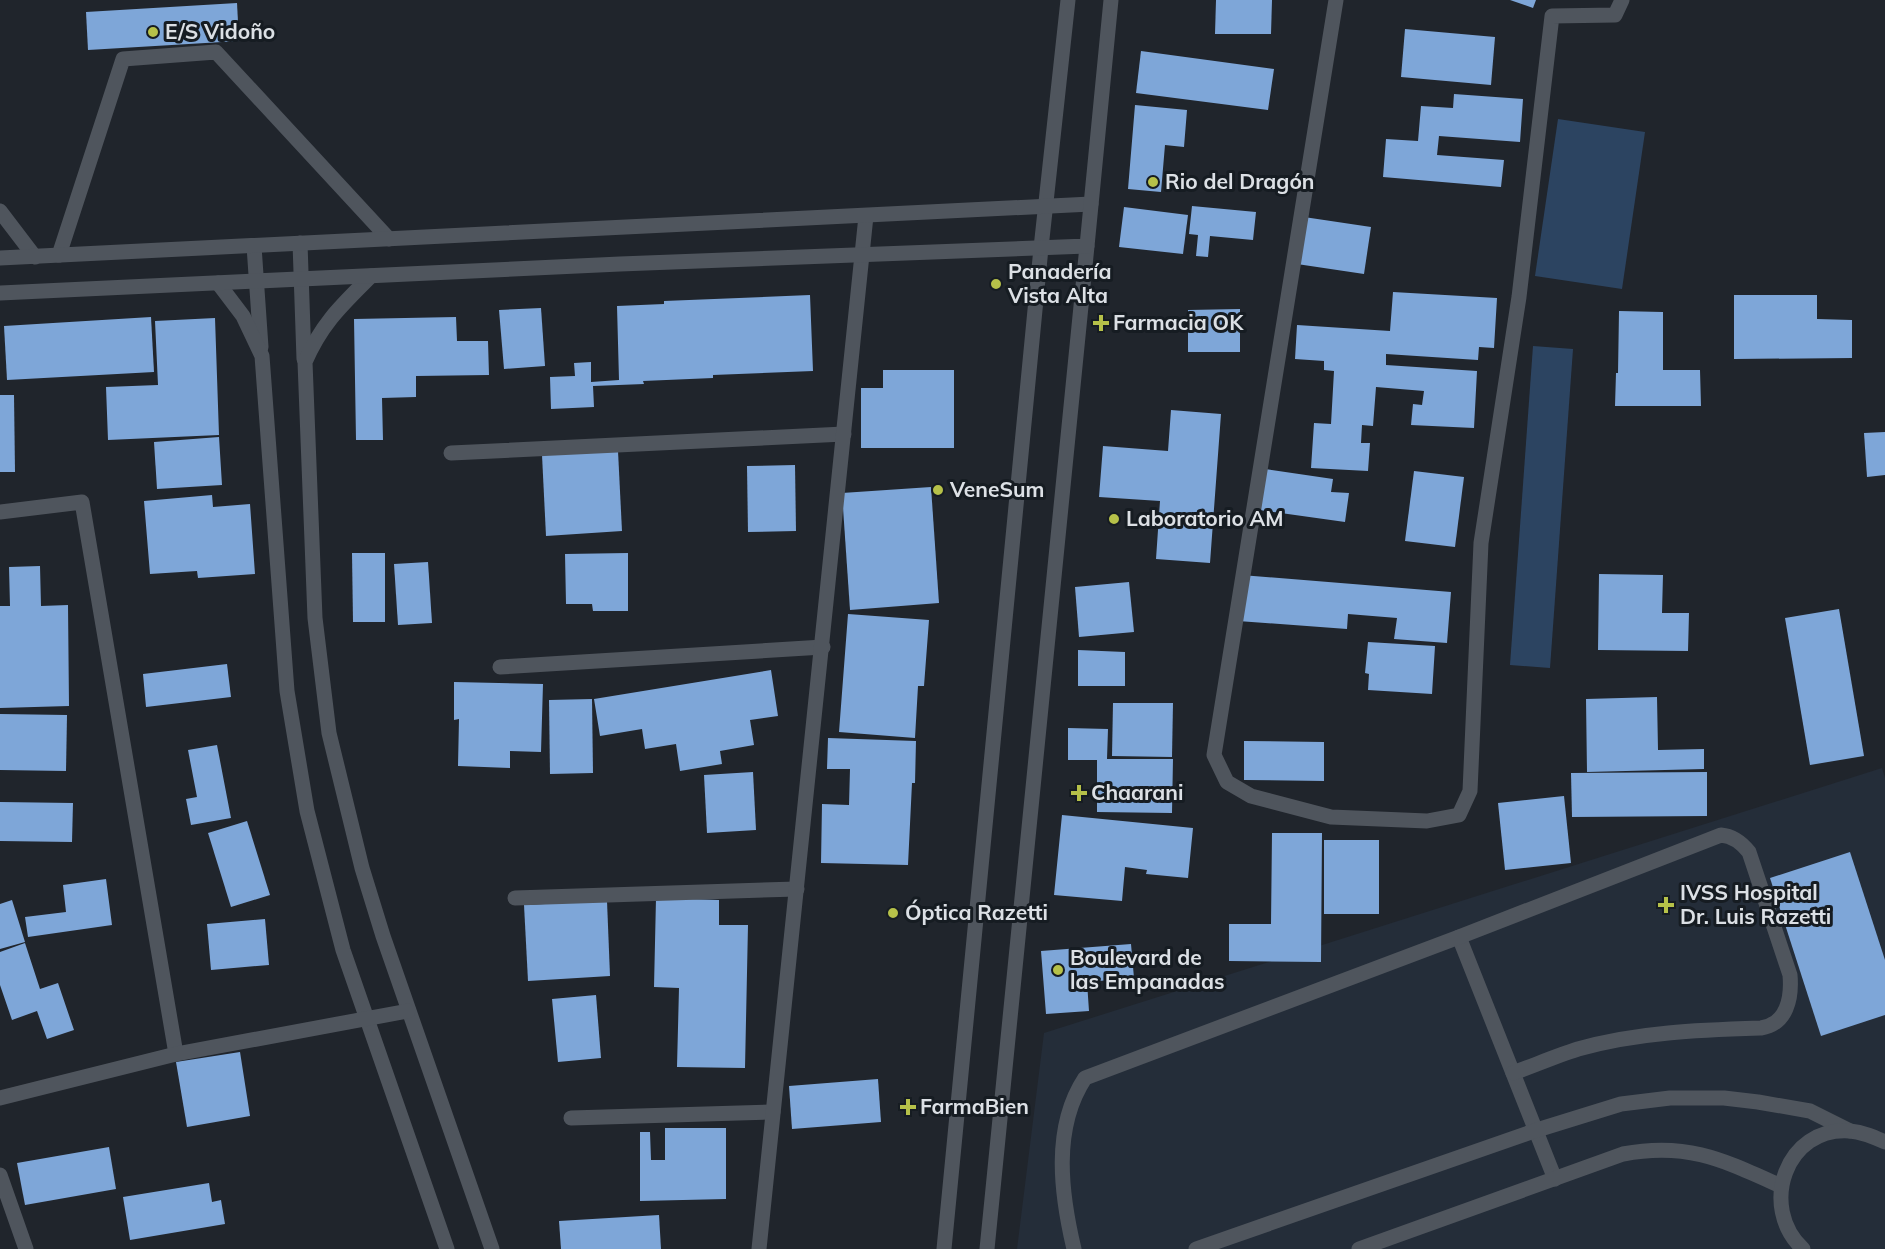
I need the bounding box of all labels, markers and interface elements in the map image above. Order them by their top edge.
place label: E/S Vidoño [165,18,275,44]
marker: E/S Vidoño [146,25,160,39]
place label: Rio del Dragón [1165,168,1315,194]
marker: Rio del Dragón [1146,175,1160,189]
place label: Panadería Vista Alta [1007,258,1112,308]
marker: Panadería Vista Alta [989,277,1003,291]
place label: Farmacia OK [1113,309,1244,335]
marker: Farmacia OK [1094,316,1108,330]
place label: VeneSum [949,476,1044,502]
marker: VeneSum [931,483,945,497]
place label: Laboratorio AM [1126,505,1284,531]
marker: Laboratorio AM [1107,512,1121,526]
place label: Chaarani [1091,779,1183,805]
marker: Chaarani [1072,786,1086,800]
place label: IVSS Hospital Dr. Luis Razetti [1680,879,1831,929]
marker: IVSS Hospital Dr. Luis Razetti [1657,896,1675,914]
place label: Óptica Razetti [905,899,1048,925]
marker: Óptica Razetti [886,906,900,920]
place label: Boulevard de las Empanadas [1070,944,1224,994]
marker: Boulevard de las Empanadas [1051,963,1065,977]
place label: FarmaBien [920,1093,1029,1119]
marker: FarmaBien [901,1100,915,1114]

